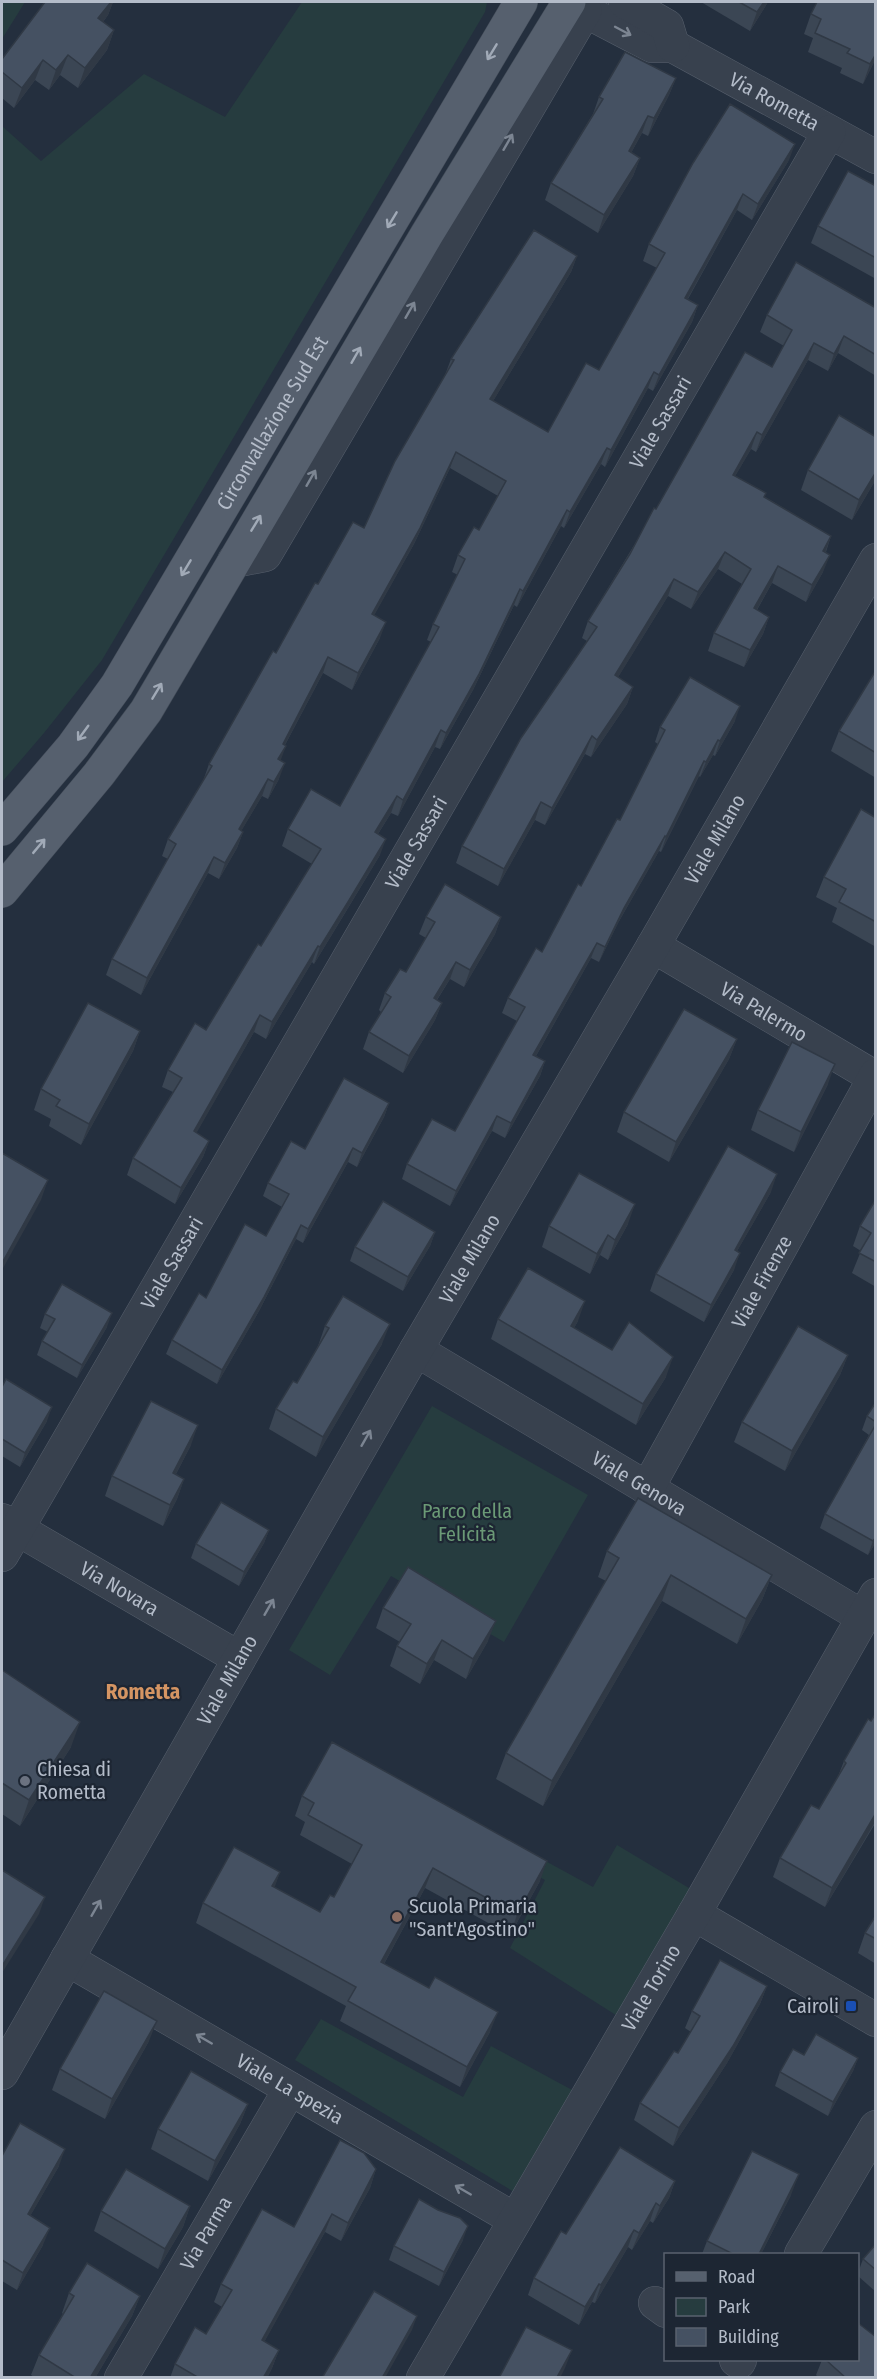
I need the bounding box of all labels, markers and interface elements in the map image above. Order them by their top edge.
one-way arrow [614,25,631,37]
one-way arrow [485,43,497,60]
street label: Via Rometta [725,67,824,136]
one-way arrow [503,134,515,151]
one-way arrow [386,211,398,228]
one-way arrow [404,302,416,319]
street label: Circonvallazione Sud Est [211,331,333,514]
one-way arrow [350,347,362,364]
street label: Viale Sassari [624,372,696,473]
one-way arrow [305,470,317,487]
one-way arrow [251,515,263,532]
one-way arrow [180,559,192,576]
one-way arrow [152,683,164,700]
one-way arrow [76,725,89,741]
street label: Viale Milano [679,790,750,888]
street label: Viale Sassari [380,792,452,893]
one-way arrow [32,839,46,854]
street label: Via Palermo [716,977,812,1047]
street label: Viale Milano [434,1210,505,1308]
street label: Viale Sassari [136,1212,208,1313]
street label: Viale Firenze [726,1231,797,1332]
one-way arrow [360,1430,372,1447]
street label: Viale Genova [588,1446,691,1521]
park label: Parco della Felicità [422,1499,512,1546]
street label: Via Novara [76,1556,163,1621]
one-way arrow [263,1599,275,1616]
street label: Viale Milano [192,1631,262,1729]
district label: Rometta [106,1679,180,1705]
place label: Chiesa di Rometta [37,1757,111,1804]
marker: Chiesa di Rometta [18,1774,32,1788]
place label: Scuola Primaria "Sant'Agostino" [409,1894,537,1941]
one-way arrow [90,1900,102,1917]
marker: Scuola Primaria "Sant'Agostino" [390,1910,404,1924]
street label: Viale Torino [616,1940,686,2035]
place label: Cairoli [787,1994,839,2018]
marker: Cairoli [844,1999,858,2013]
one-way arrow [196,2032,213,2044]
street label: Viale La spezia [232,2048,348,2129]
one-way arrow [455,2183,472,2195]
street label: Via Parma [175,2192,237,2274]
legend [664,2253,859,2361]
text: Road [718,2266,755,2288]
text: Park [718,2296,751,2318]
text: Building [718,2326,779,2348]

